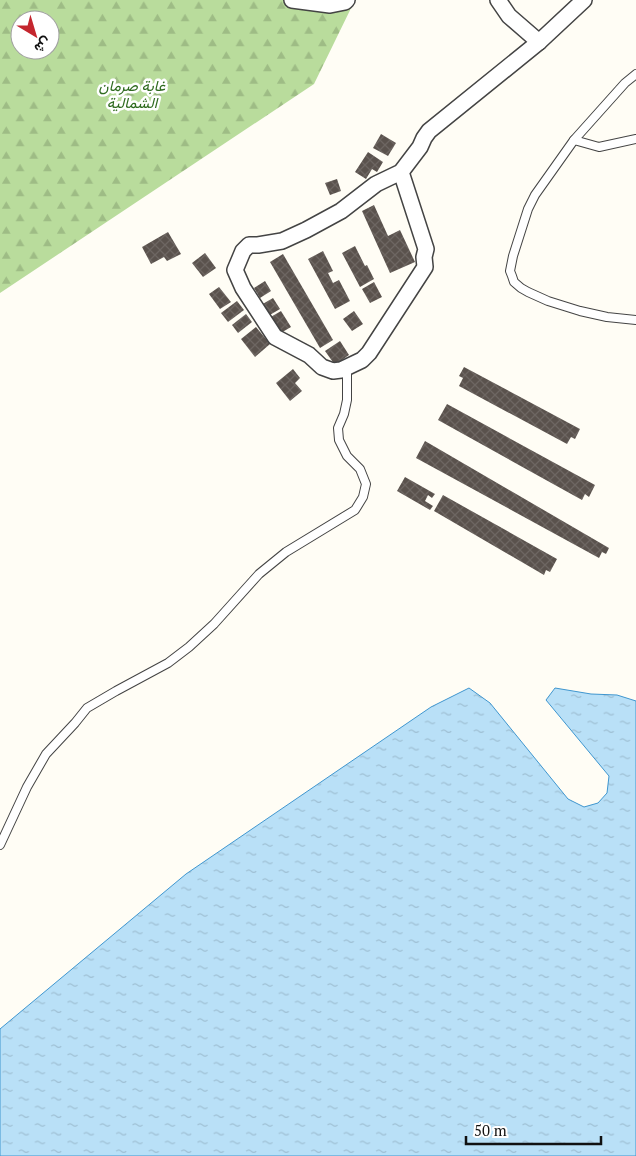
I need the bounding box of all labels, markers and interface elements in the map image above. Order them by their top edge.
north arrow [10,10,60,60]
text: ش [31,33,56,58]
park label: غابة صرمان الشمالية [99,75,167,112]
scale bar [466,1114,601,1146]
text: 50 m [474,1120,507,1140]

